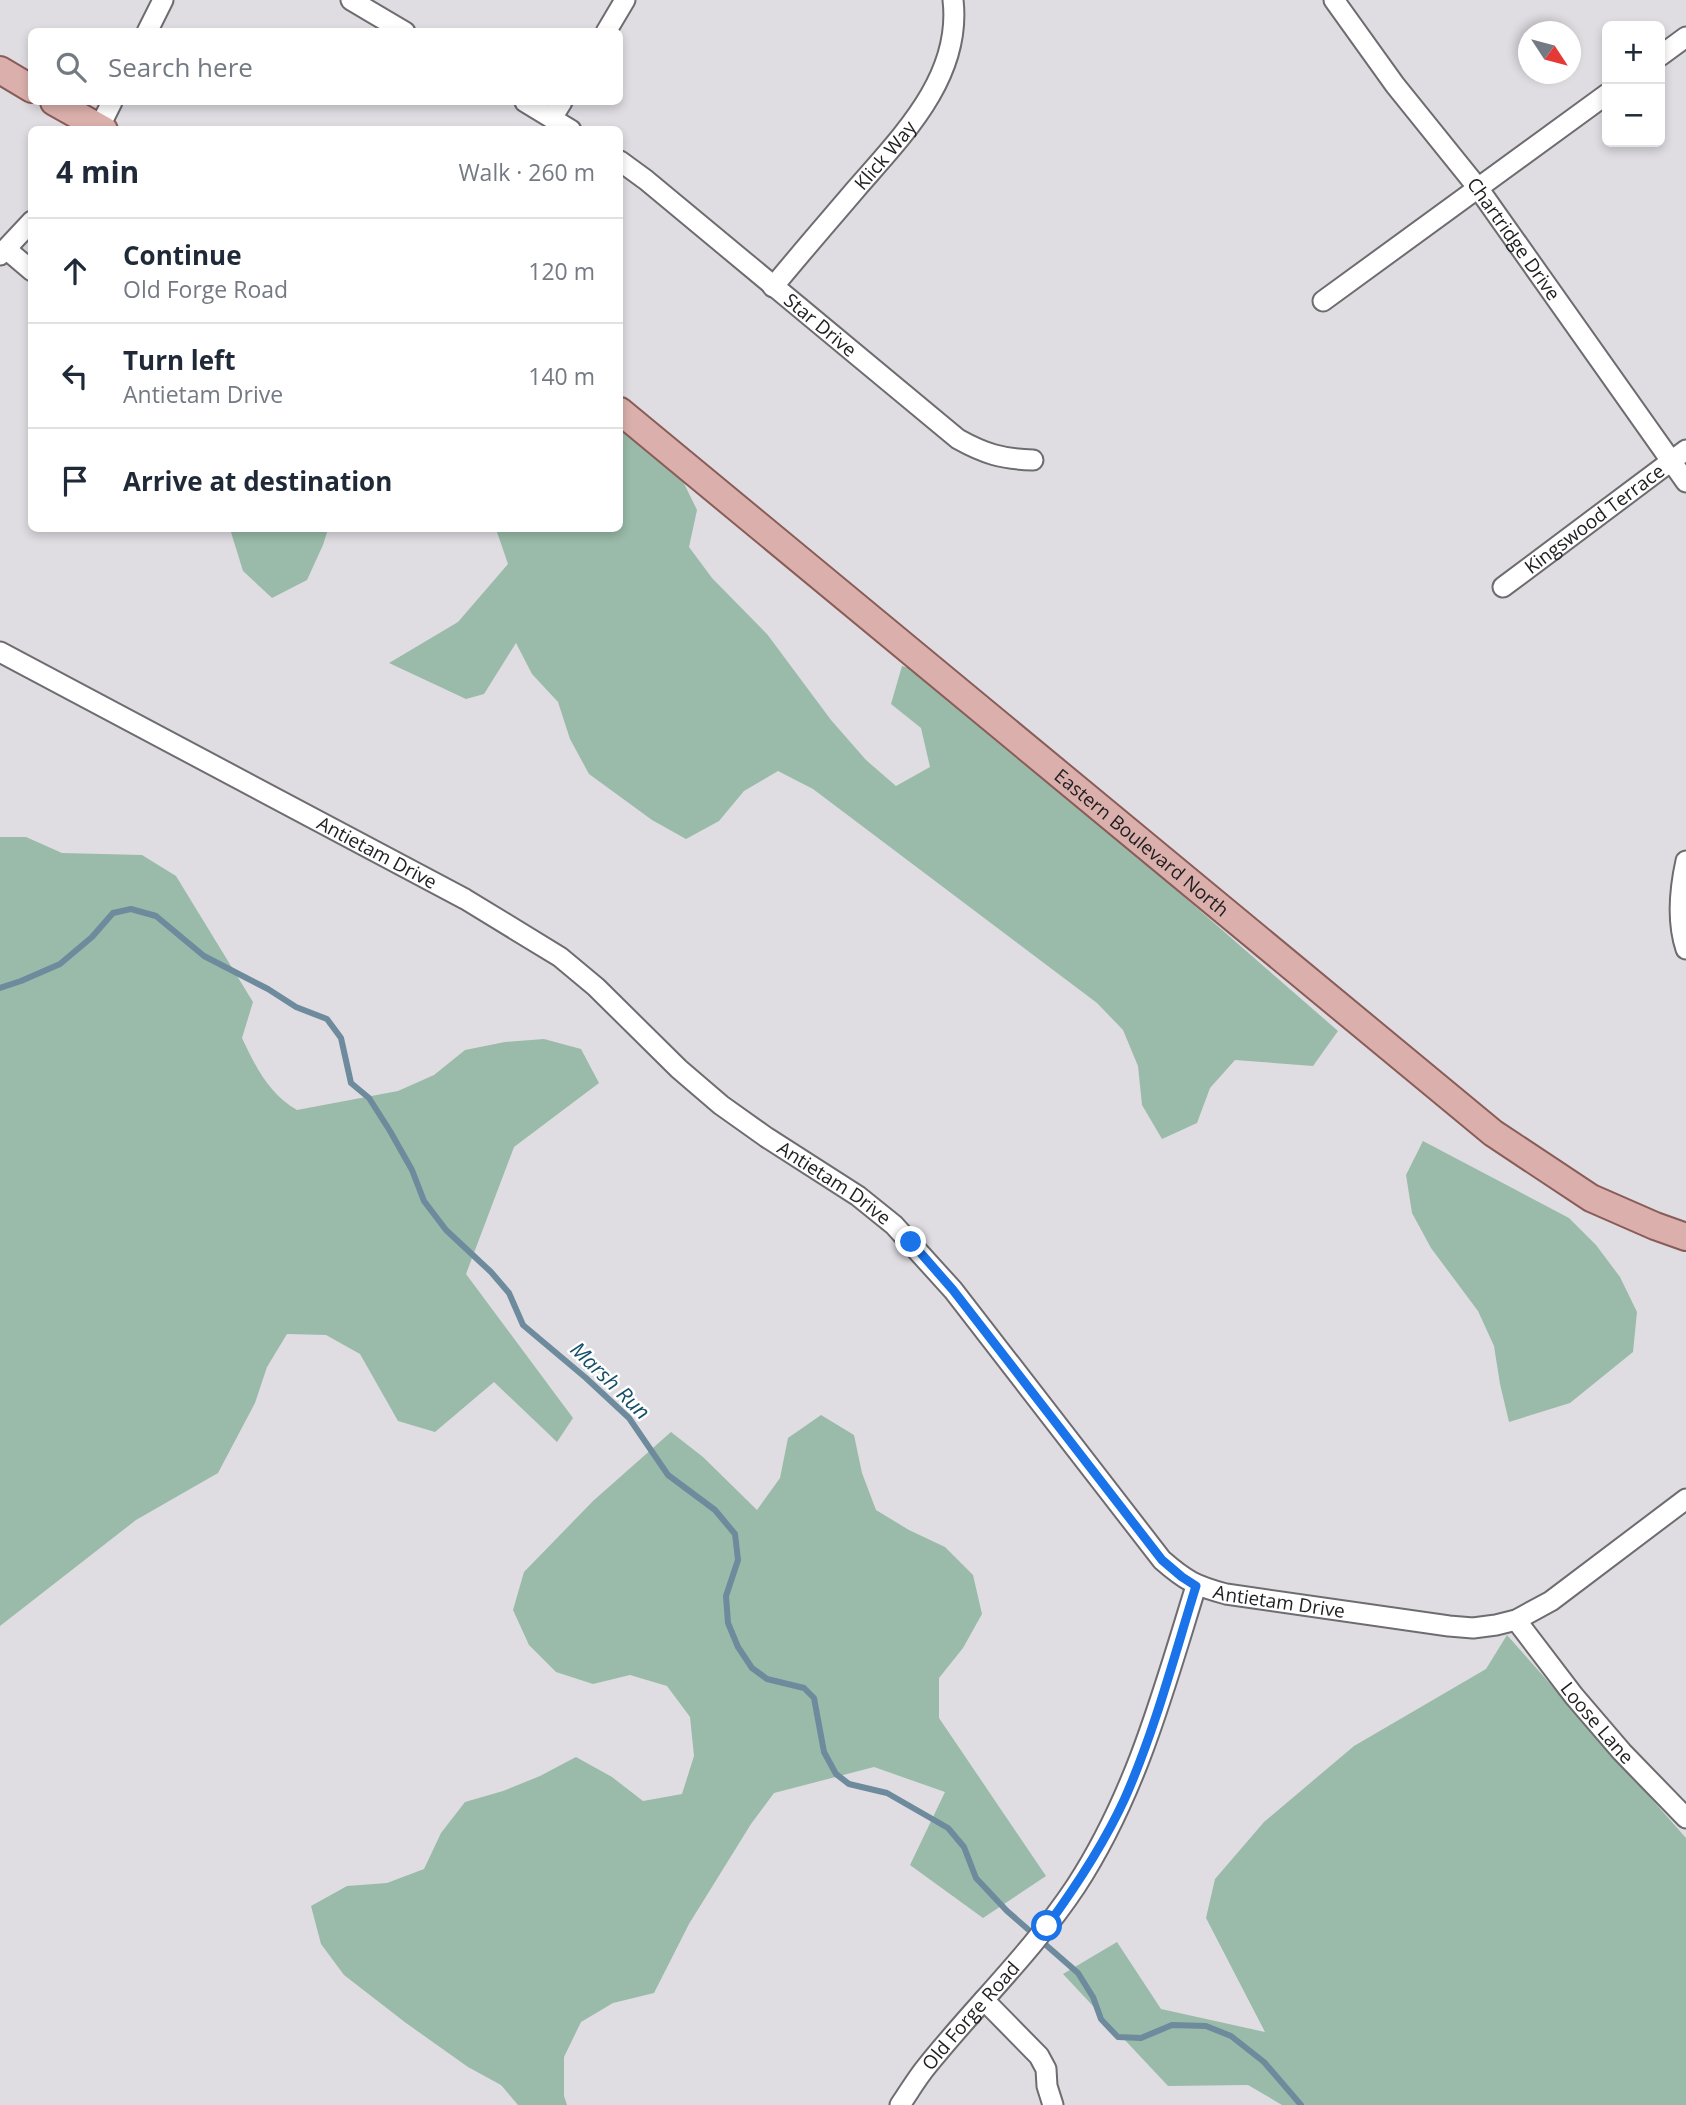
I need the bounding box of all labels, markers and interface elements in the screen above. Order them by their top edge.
north arrow [1518,21,1581,84]
map controls [1602,21,1665,147]
button: + [1602,21,1665,84]
search box [28,28,623,105]
icon: search [52,48,90,86]
text: Search here [108,49,253,85]
button: − [1602,84,1665,147]
street label: Klick Way [848,115,922,195]
text: 4 min [56,151,139,192]
text: Walk · 260 m [458,156,595,188]
street label: Chartridge Drive [1461,172,1566,306]
text: Continue [123,237,242,273]
icon: ahead [56,252,94,290]
text: 120 m [528,255,595,287]
text: Old Forge Road [123,273,288,305]
street label: Star Drive [779,287,862,363]
text: Turn left [123,342,235,378]
icon: left [56,357,94,395]
text: 140 m [528,360,595,392]
text: Antietam Drive [123,378,283,410]
street label: Kingswood Terrace [1519,458,1670,580]
icon: arrive [56,462,94,500]
text: Arrive at destination [123,463,392,499]
street label: Eastern Boulevard North [1049,763,1234,922]
street label: Antietam Drive [313,810,442,895]
street label: Antietam Drive [772,1135,896,1231]
route end [895,1226,926,1257]
water label: Marsh Run [565,1335,657,1425]
street label: Antietam Drive [1211,1578,1347,1624]
street label: Loose Lane [1555,1676,1640,1770]
route start [1031,1910,1062,1941]
street label: Old Forge Road [916,1956,1025,2075]

